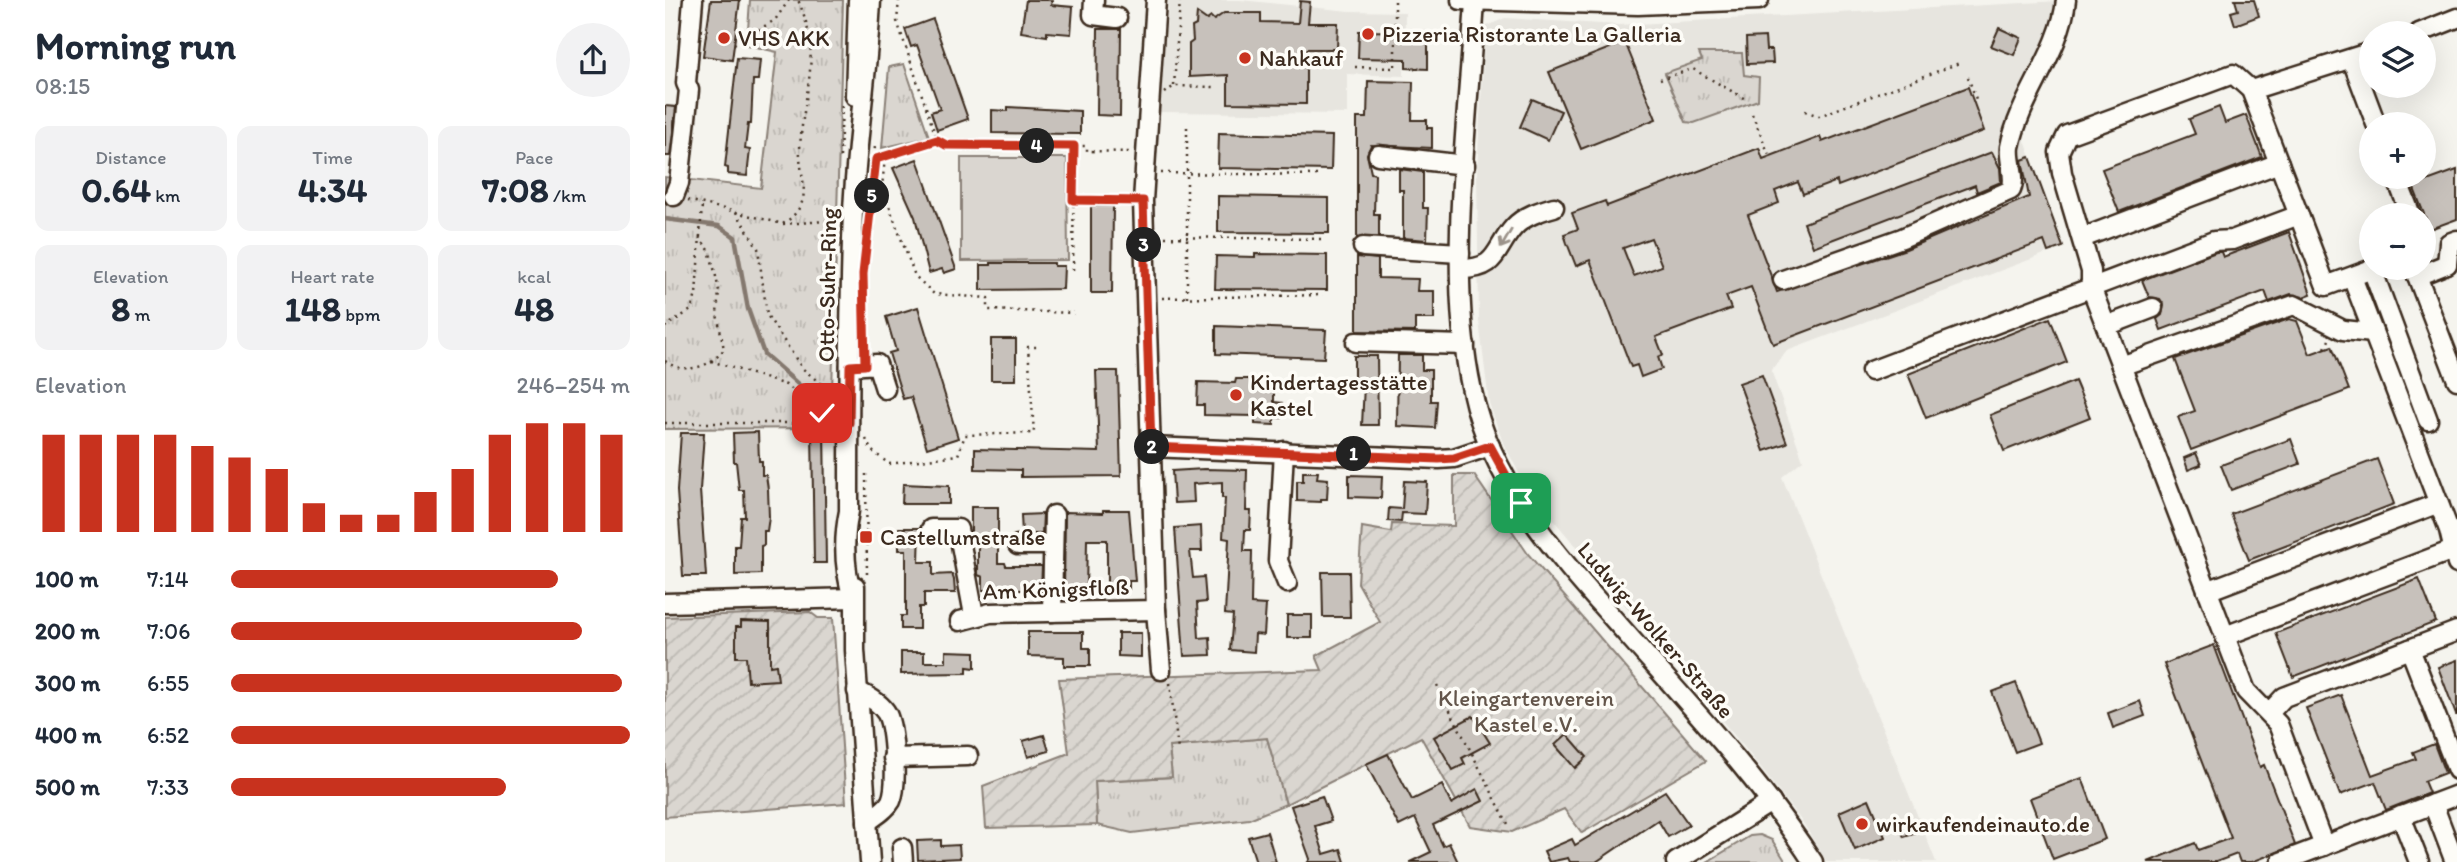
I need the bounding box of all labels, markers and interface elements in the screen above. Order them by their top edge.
place label: Pizzeria Ristorante La Galleria [1382,20,1682,48]
map controls [2359,21,2436,280]
button: layers [2359,21,2436,98]
text: Morning run [35,23,236,69]
button: share [556,23,630,97]
place label: VHS AKK [738,24,829,52]
marker: Pizzeria Ristorante La Galleria [1360,26,1376,42]
marker: VHS AKK [716,30,732,46]
place label: Nahkauf [1259,44,1344,72]
marker: Nahkauf [1237,50,1253,66]
text: 08:15 [35,72,90,100]
button: + [2359,112,2436,189]
pin: 4 [1019,128,1055,164]
text: 4 [1031,134,1042,157]
text: Distance [95,146,166,169]
text: Time [312,146,353,169]
text: Pace [515,146,553,169]
text: 0.64 [81,169,151,211]
text: 4:34 [298,169,367,211]
text: 7:08 [482,169,549,211]
pin: 5 [855,178,889,214]
text: km [151,184,180,207]
text: /km [549,184,586,207]
text: 5 [867,184,876,207]
button: − [2359,203,2436,280]
street label: Otto-Suhr-Ring [812,207,842,363]
pin: 3 [1127,228,1161,262]
one-way arrow [1499,228,1513,248]
text: 3 [1138,233,1149,256]
text: Elevation [93,265,169,288]
text: Heart rate [290,265,375,288]
text: kcal [517,265,551,288]
text: 8 [111,288,130,330]
text: 148 [284,288,341,330]
text: 48 [514,288,554,330]
text: m [130,303,151,326]
text: bpm [341,303,380,326]
place label: Kindertagesstätte Kastel [1250,368,1428,422]
text: Elevation [35,371,126,399]
text: 246–254 m [517,371,630,399]
pin [792,383,852,443]
marker: Kindertagesstätte Kastel [1228,387,1244,403]
icon: check [803,394,841,432]
pin: 2 [1135,430,1169,464]
text: 2 [1147,435,1157,458]
pin: 1 [1337,436,1371,472]
text: 1 [1349,442,1358,465]
pin [1491,473,1551,533]
icon: arrive [1502,484,1540,522]
place label: Castellumstraße [880,523,1046,551]
marker: Castellumstraße [858,529,874,545]
street label: Ludwig-Wolker-Straße [1572,536,1740,724]
text: 100 m [35,565,99,593]
text: 7:14 [147,565,189,593]
street label: Am Königsfloß [982,572,1130,606]
text: 200 m [35,617,100,645]
text: 7:06 [147,617,190,645]
text: 300 m [35,669,100,697]
text: 6:55 [147,669,189,697]
park label: Kleingartenverein Kastel e.V. [1438,684,1614,738]
text: 400 m [35,721,102,749]
text: 6:52 [147,721,189,749]
text: 500 m [35,773,100,801]
text: 7:33 [147,773,189,801]
place label: wirkaufendeinauto.de [1876,810,2090,838]
marker: wirkaufendeinauto.de [1854,816,1870,832]

